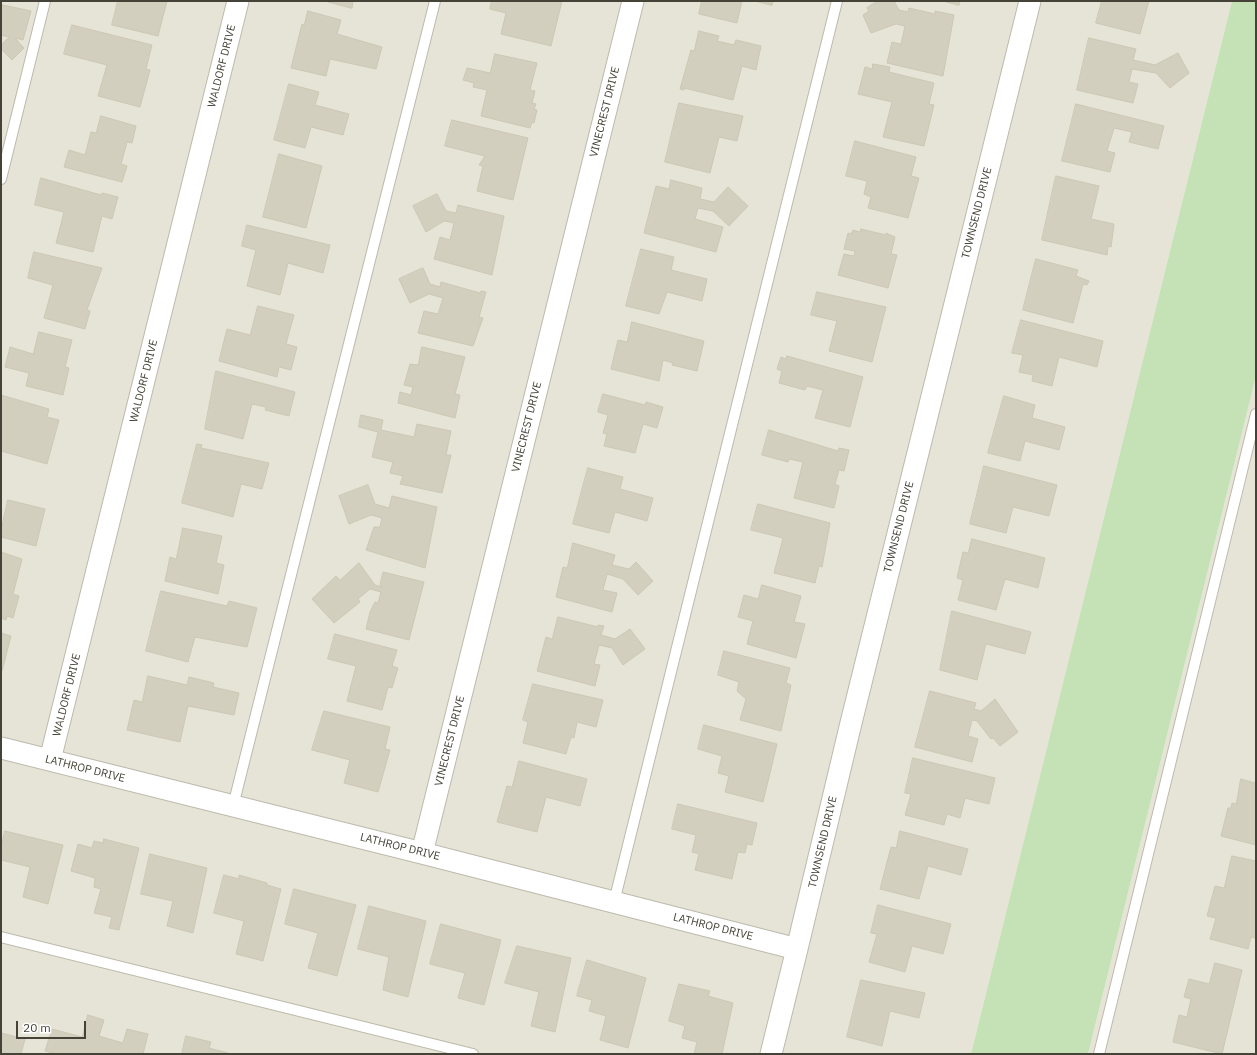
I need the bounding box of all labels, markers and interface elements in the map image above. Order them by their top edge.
street label: WALDORF DRIVE [205,23,239,109]
street label: VINECREST DRIVE [587,65,623,159]
street label: TOWNSEND DRIVE [959,166,995,260]
street label: WALDORF DRIVE [127,338,161,424]
street label: VINECREST DRIVE [509,380,545,474]
street label: TOWNSEND DRIVE [881,480,917,574]
street label: WALDORF DRIVE [50,652,84,738]
street label: VINECREST DRIVE [432,694,468,788]
street label: LATHROP DRIVE [44,753,126,785]
street label: TOWNSEND DRIVE [806,795,840,889]
street label: LATHROP DRIVE [359,831,441,863]
street label: LATHROP DRIVE [672,911,754,943]
scale bar [18,1013,88,1039]
text: 20 m [23,1020,51,1035]

